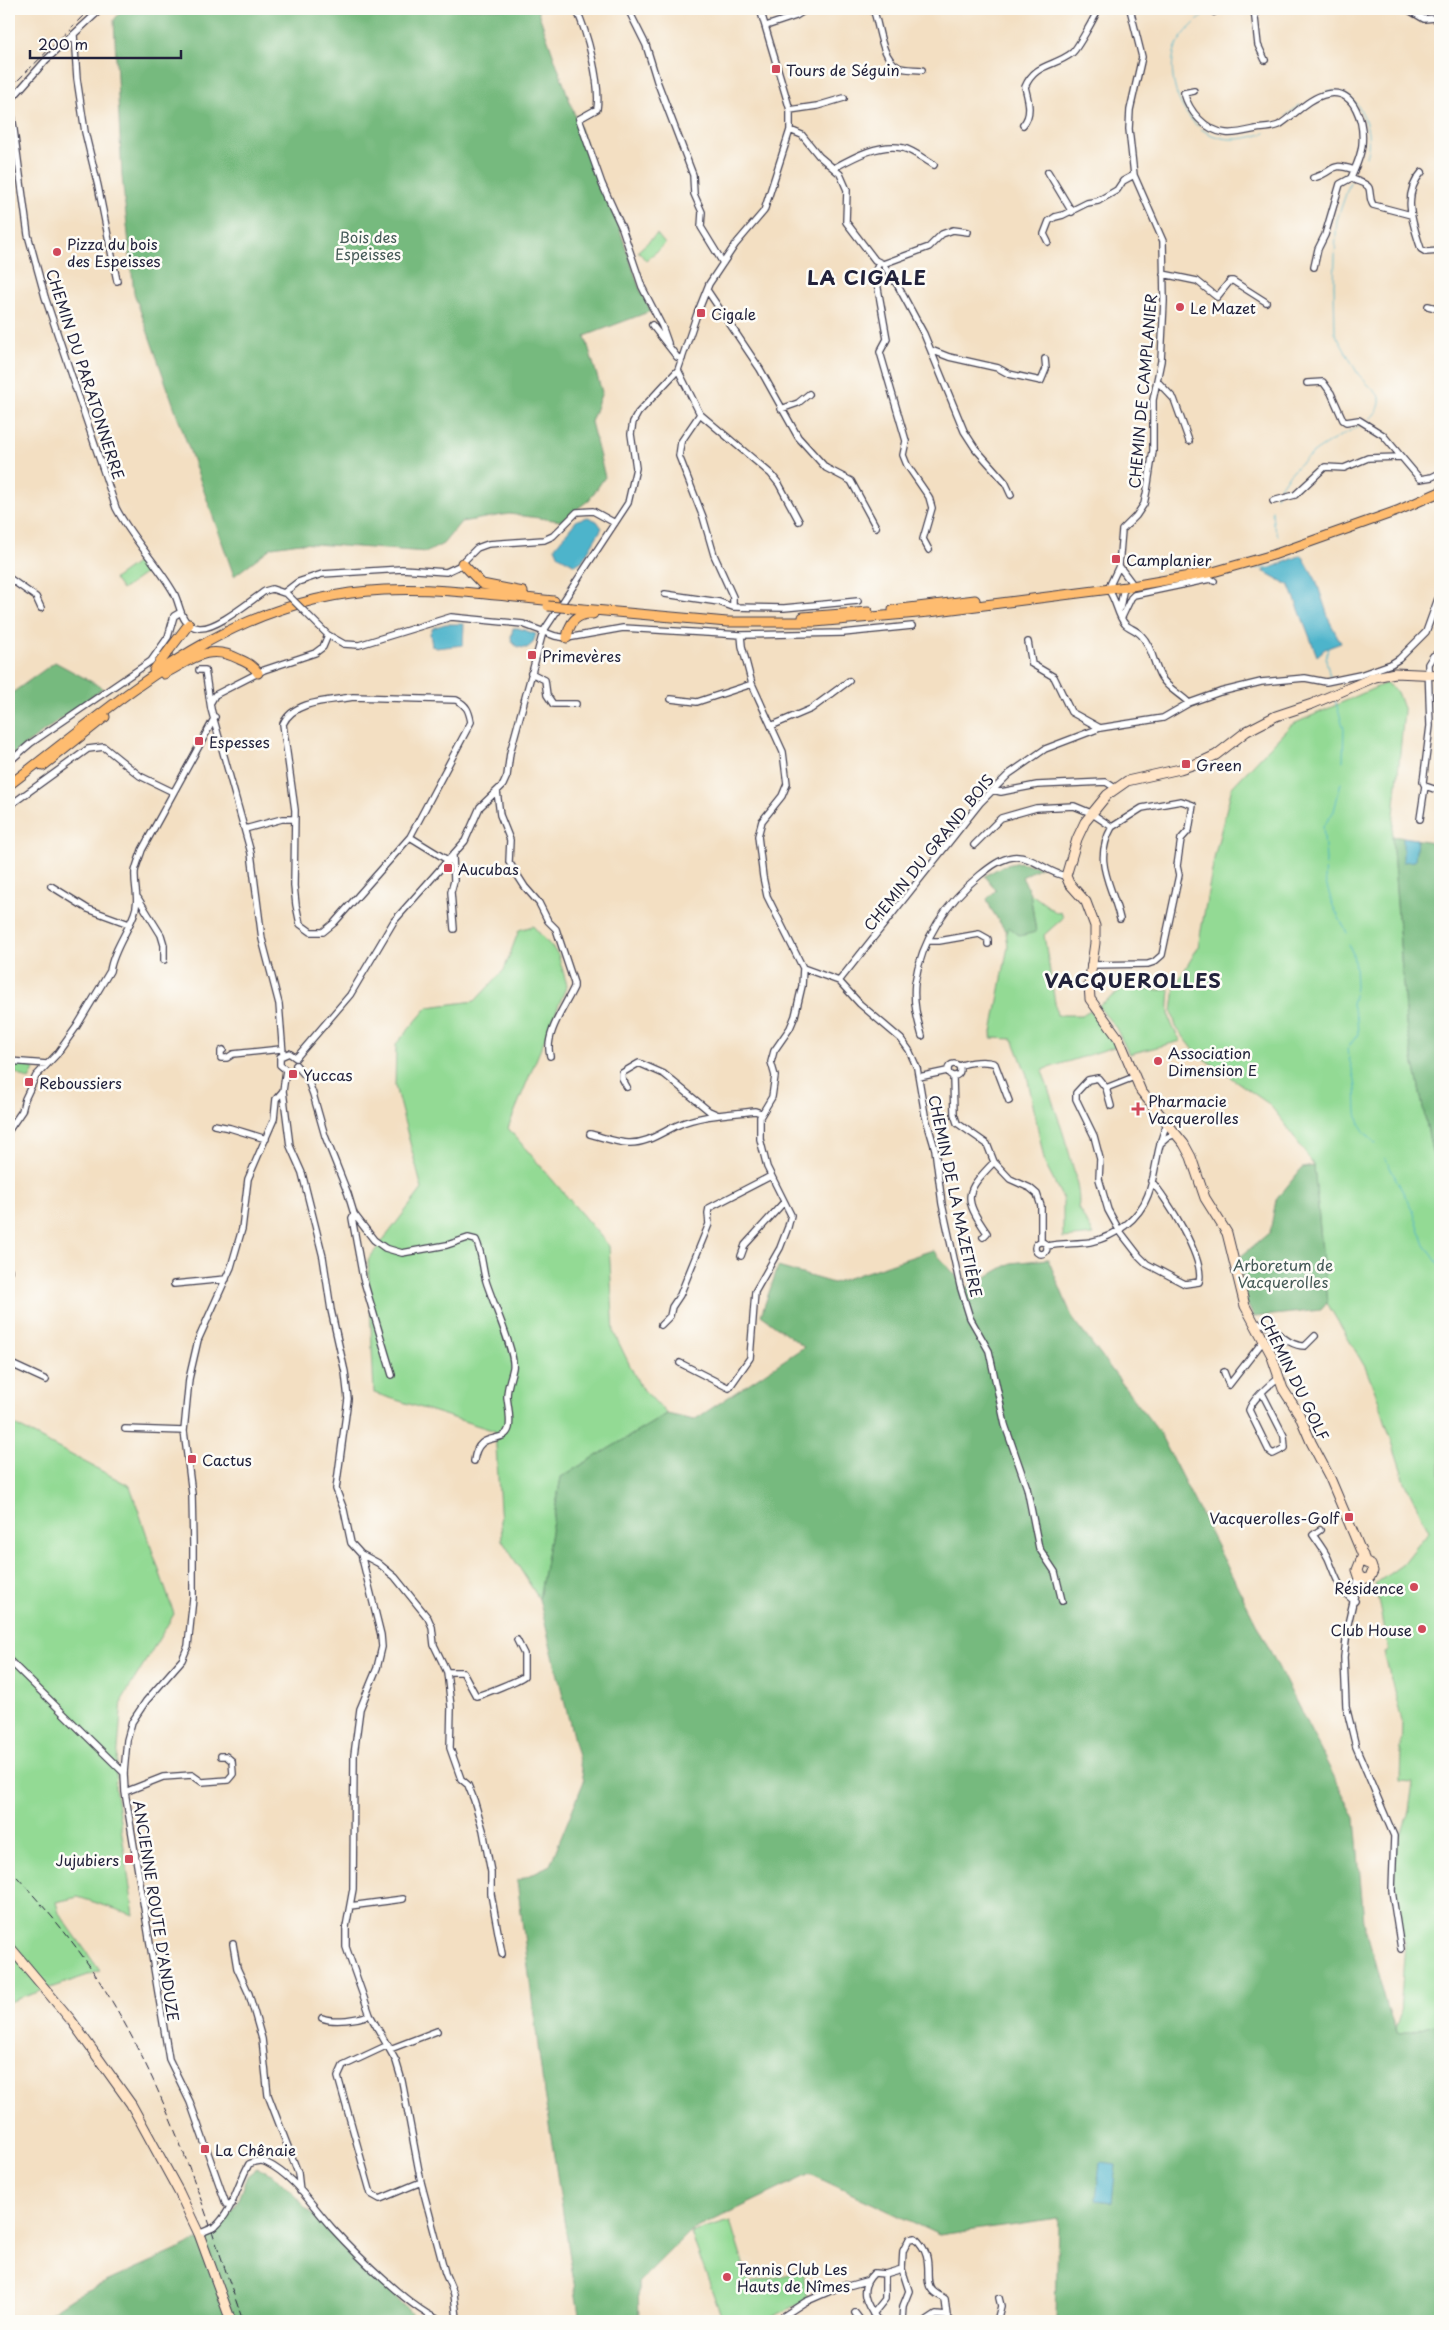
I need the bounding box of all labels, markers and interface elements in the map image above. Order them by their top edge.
scale bar [30,28,181,60]
text: 200 m [38,32,88,55]
place label: Tours de Séguin [786,58,900,81]
marker: Tours de Séguin [770,63,782,75]
park label: Bois des Espeisses [335,225,401,265]
place label: Pizza du bois des Espeisses [67,232,161,272]
marker: Pizza du bois des Espeisses [51,246,63,258]
district label: LA CIGALE [807,262,927,292]
street label: CHEMIN DU PARATONNERRE [41,266,131,482]
street label: CHEMIN DE CAMPLANIER [1122,293,1162,489]
place label: Le Mazet [1190,296,1256,319]
marker: Le Mazet [1174,301,1186,313]
place label: Cigale [711,302,756,325]
marker: Cigale [695,307,707,319]
place label: Camplanier [1126,548,1211,571]
marker: Camplanier [1110,553,1122,565]
place label: Primevères [542,644,621,667]
marker: Primevères [526,649,538,661]
place label: Espesses [209,730,270,753]
marker: Espesses [193,735,205,747]
place label: Green [1196,753,1242,776]
marker: Green [1180,758,1192,770]
street label: CHEMIN DU GRAND BOIS [857,769,999,935]
place label: Aucubas [458,857,519,880]
marker: Aucubas [442,862,454,874]
district label: VACQUEROLLES [1044,965,1222,995]
place label: Association Dimension E [1168,1041,1257,1081]
marker: Association Dimension E [1152,1055,1164,1067]
place label: Yuccas [303,1063,353,1086]
marker: Yuccas [287,1068,299,1080]
place label: Reboussiers [39,1071,122,1094]
marker: Reboussiers [23,1076,35,1088]
place label: Pharmacie Vacquerolles [1148,1089,1239,1129]
street label: CHEMIN DE LA MAZETIÈRE [923,1093,989,1299]
marker: Pharmacie Vacquerolles [1132,1103,1144,1115]
park label: Arboretum de Vacquerolles [1233,1253,1333,1293]
street label: CHEMIN DU GOLF [1254,1310,1336,1444]
place label: Cactus [202,1448,252,1471]
marker: Cactus [186,1453,198,1465]
place label: Vacquerolles-Golf [1210,1506,1340,1529]
marker: Vacquerolles-Golf [1343,1511,1355,1523]
place label: Résidence [1334,1576,1404,1599]
marker: Résidence [1408,1581,1420,1593]
place label: Club House [1331,1618,1412,1641]
marker: Club House [1416,1623,1428,1635]
street label: ANCIENNE ROUTE D'ANDUZE [128,1799,186,2023]
place label: Jujubiers [55,1848,119,1871]
marker: Jujubiers [123,1853,135,1865]
place label: La Chênaie [215,2138,296,2161]
marker: La Chênaie [199,2143,211,2155]
place label: Tennis Club Les Hauts de Nîmes [737,2257,850,2297]
marker: Tennis Club Les Hauts de Nîmes [721,2271,733,2283]

